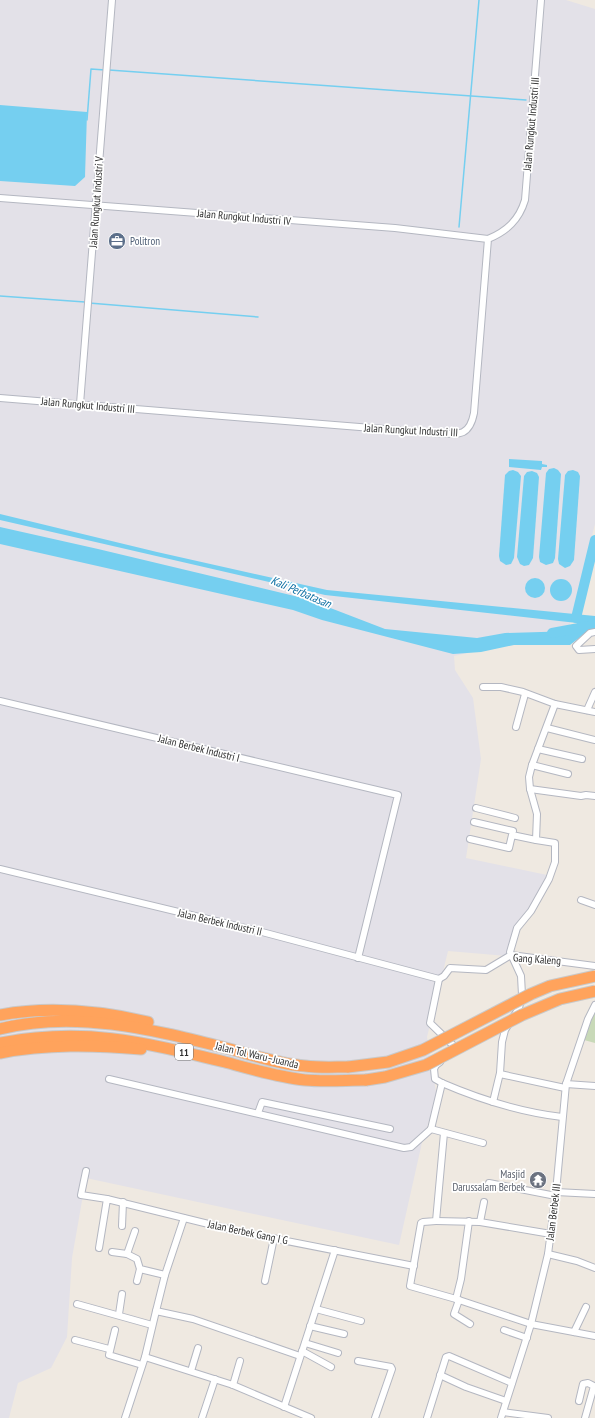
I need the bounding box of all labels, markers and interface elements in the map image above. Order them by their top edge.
street label: Jalan Rungkut Industri III [520,76,542,173]
street label: Jalan Rungkut Industri V [86,155,106,249]
street label: Jalan Rungkut Industri IV [195,206,292,228]
office icon: Politron [107,231,127,251]
place label: Politron [130,234,160,248]
street label: Jalan Rungkut Industri III [39,394,136,416]
street label: Jalan Rungkut Industri III [363,420,458,439]
water label: Kali Perbatasan [269,572,334,611]
street label: Jalan Berbek Industri I [156,731,241,765]
street label: Jalan Berbek Industri II [175,905,264,939]
street label: Gang Kaleng [513,950,562,968]
street label: Jalan Tol Waru–Juanda [213,1038,300,1071]
road number: 11 [175,1044,193,1060]
place label: Masjid Darussalam Berbek [452,1167,526,1194]
temple icon: Masjid Darussalam Berbek [528,1170,548,1190]
street label: Jalan Berbek III [542,1183,563,1242]
street label: Jalan Berbek Gang I G [206,1216,289,1247]

